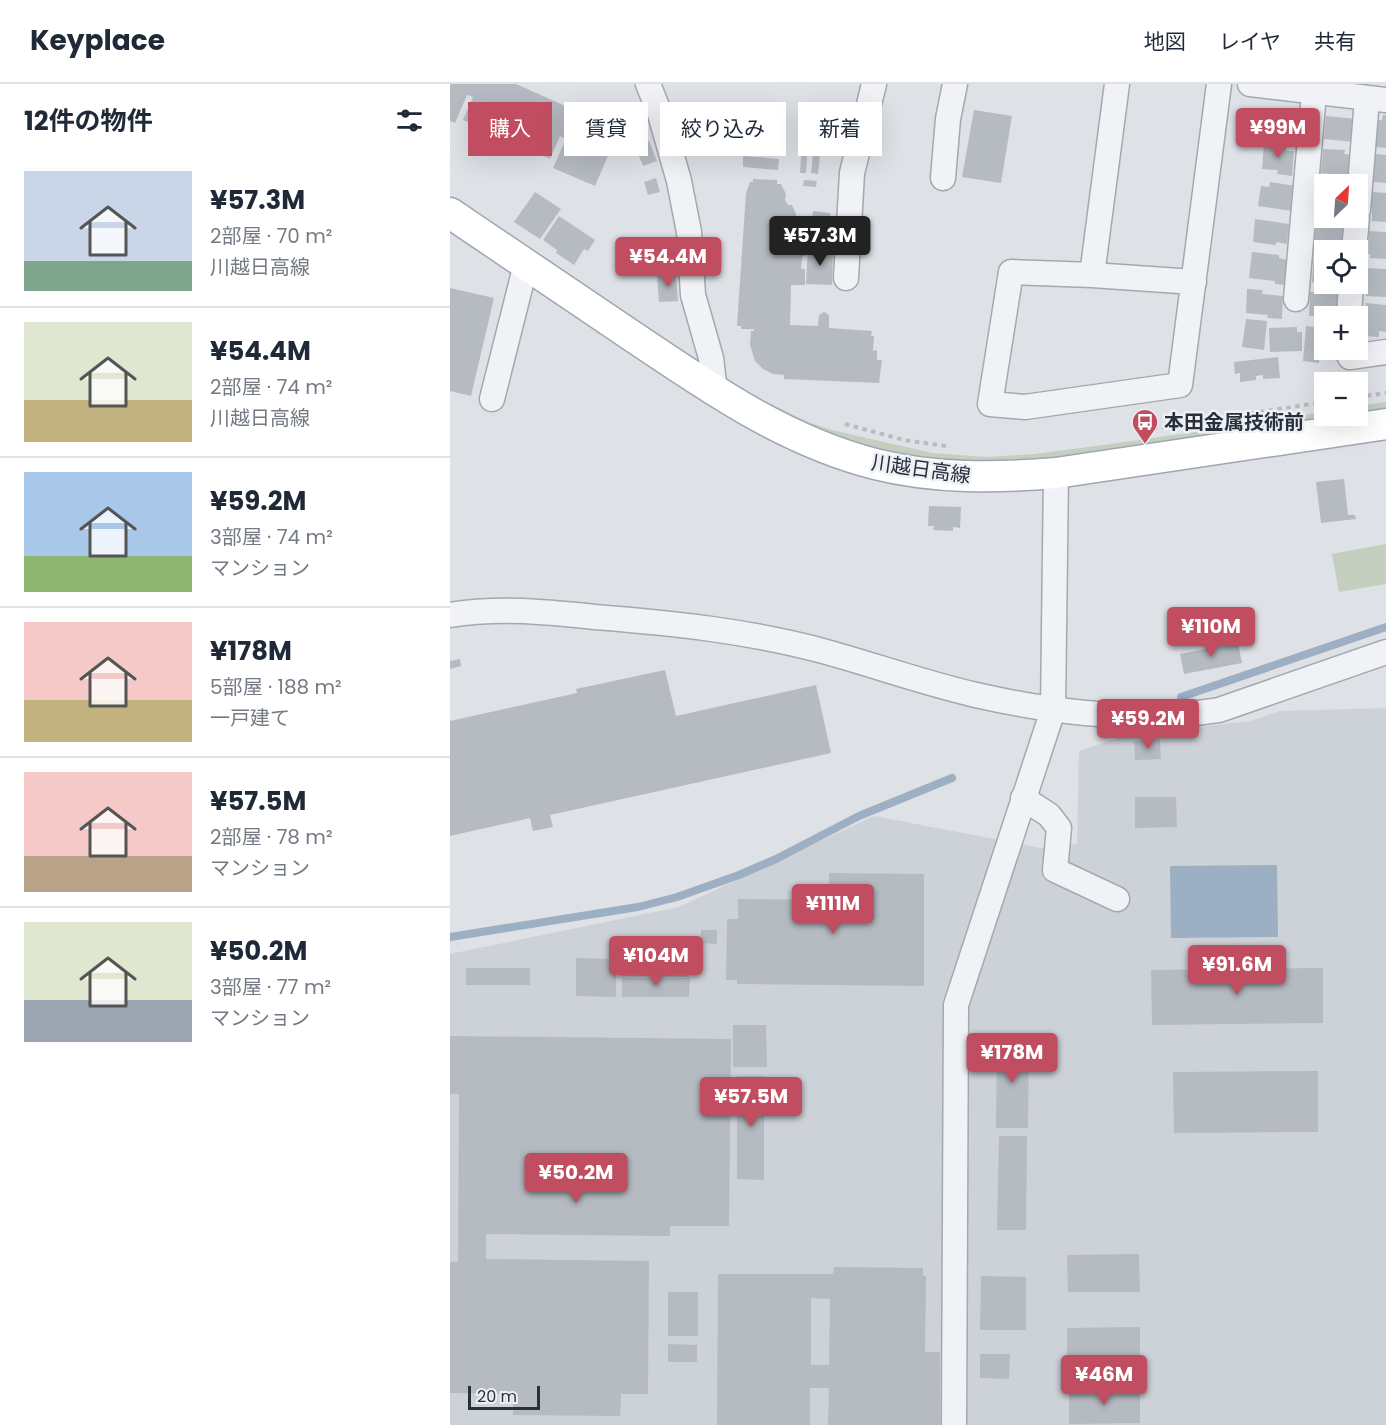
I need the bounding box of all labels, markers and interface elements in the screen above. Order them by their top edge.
text: Keyplace [30,21,165,60]
text: 地図 [1144,27,1186,56]
text: レイヤ [1219,27,1281,56]
text: 共有 [1314,27,1356,56]
chip: 購入 [468,102,552,156]
chip: 賃貸 [564,102,648,156]
chip: 絞り込み [660,102,786,156]
chip: 新着 [798,102,882,156]
text: 12件の物件 [24,103,153,139]
icon: filters [393,104,426,137]
pin: ¥99M [1242,108,1314,159]
text: ¥99M [1250,113,1306,141]
north arrow [1314,174,1368,228]
map controls [1314,174,1368,426]
text: ¥57.3M [210,182,305,218]
icon: home [72,195,144,267]
pin: ¥57.3M [771,216,869,267]
text: ¥57.3M [783,221,857,249]
text: 2部屋 · 70 m² [210,222,332,250]
pin: ¥54.4M [619,237,717,288]
button: locate [1314,240,1368,294]
text: ¥54.4M [629,242,707,270]
text: 川越日高線 [210,253,310,281]
button: + [1314,306,1368,360]
text: ¥54.4M [210,333,311,369]
icon: home [72,346,144,418]
button: − [1314,372,1368,426]
text: 2部屋 · 74 m² [210,373,332,401]
text: 川越日高線 [210,404,310,432]
bus stop icon: 本田金属技術前 [1130,407,1160,445]
place label: 本田金属技術前 [1164,408,1304,436]
street label: 川越日高線 [870,448,972,490]
text: ¥59.2M [210,483,306,519]
icon: home [72,496,144,568]
text: 3部屋 · 74 m² [210,523,333,551]
text: マンション [210,554,310,582]
pin: ¥110M [1169,607,1253,658]
text: ¥110M [1181,612,1241,640]
text: ¥178M [210,633,292,669]
icon: home [72,646,144,718]
text: 5部屋 · 188 m² [210,673,342,701]
pin: ¥59.2M [1099,699,1197,750]
text: 一戸建て [210,704,290,732]
text: ¥59.2M [1111,704,1185,732]
text: ¥57.5M [210,783,306,819]
icon: home [72,796,144,868]
text: 2部屋 · 78 m² [210,823,333,851]
text: マンション [210,854,310,882]
pin: ¥111M [791,884,875,935]
text: ¥111M [806,889,860,917]
text: ¥50.2M [210,933,307,969]
pin: ¥104M [614,936,698,987]
text: ¥104M [623,941,689,969]
pin: ¥91.6M [1188,945,1286,996]
icon: home [72,946,144,1018]
text: ¥91.6M [1202,950,1272,978]
text: 3部屋 · 77 m² [210,973,331,1001]
text: マンション [210,1004,310,1032]
pin: ¥178M [970,1033,1054,1084]
text: ¥178M [981,1038,1043,1066]
pin: ¥57.5M [702,1077,800,1128]
text: ¥57.5M [714,1082,788,1110]
pin: ¥50.2M [527,1153,625,1204]
text: ¥50.2M [539,1158,613,1186]
pin: ¥46M [1068,1355,1140,1406]
text: ¥46M [1075,1360,1133,1388]
scale bar [468,1383,540,1410]
text: 20 m [477,1385,517,1408]

